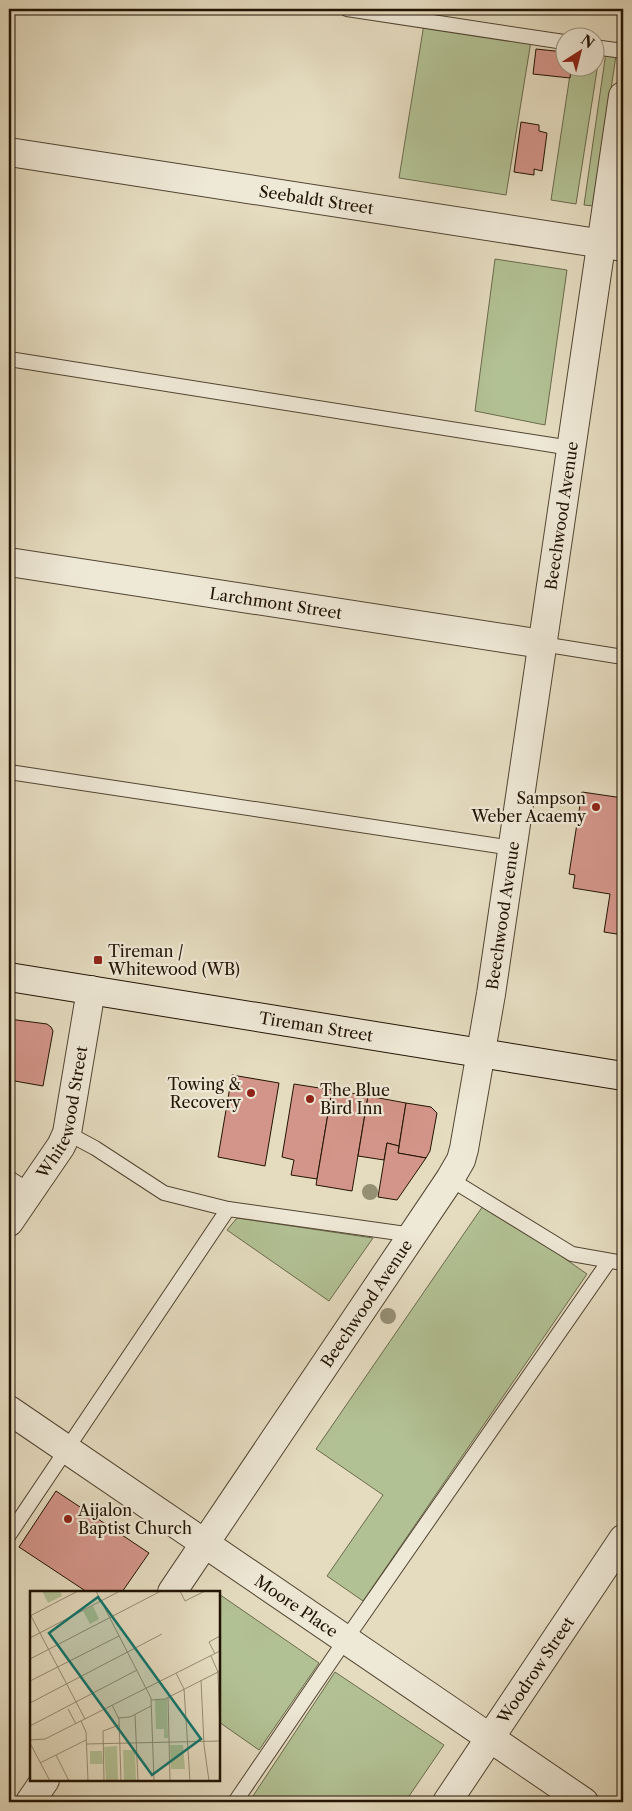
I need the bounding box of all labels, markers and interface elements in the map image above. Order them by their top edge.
north arrow [554,28,604,78]
text: N [577,31,598,52]
street label: Seebaldt Street [258,181,375,218]
street label: Beechwood Avenue [541,440,582,591]
street label: Larchmont Street [208,583,344,623]
place label: Sampson Weber Acaemy [470,788,587,826]
marker: Sampson Weber Acaemy [590,801,602,813]
street label: Beechwood Avenue [482,840,523,991]
place label: Tireman / Whitewood (WB) [107,941,240,979]
marker: Tireman / Whitewood (WB) [92,954,104,966]
street label: Tireman Street [258,1007,375,1046]
street label: Whitewood Street [32,1044,92,1183]
place label: Towing & Recovery [167,1074,242,1112]
place label: The Blue Bird Inn [320,1080,390,1118]
marker: Towing & Recovery [245,1087,257,1099]
marker: The Blue Bird Inn [304,1093,316,1105]
street label: Beechwood Avenue [316,1236,416,1371]
place label: Aijalon Baptist Church [77,1500,192,1538]
marker: Aijalon Baptist Church [62,1513,74,1525]
street label: Moore Place [251,1571,342,1641]
inset map [30,1591,220,1781]
street label: Woodrow Street [492,1613,578,1728]

